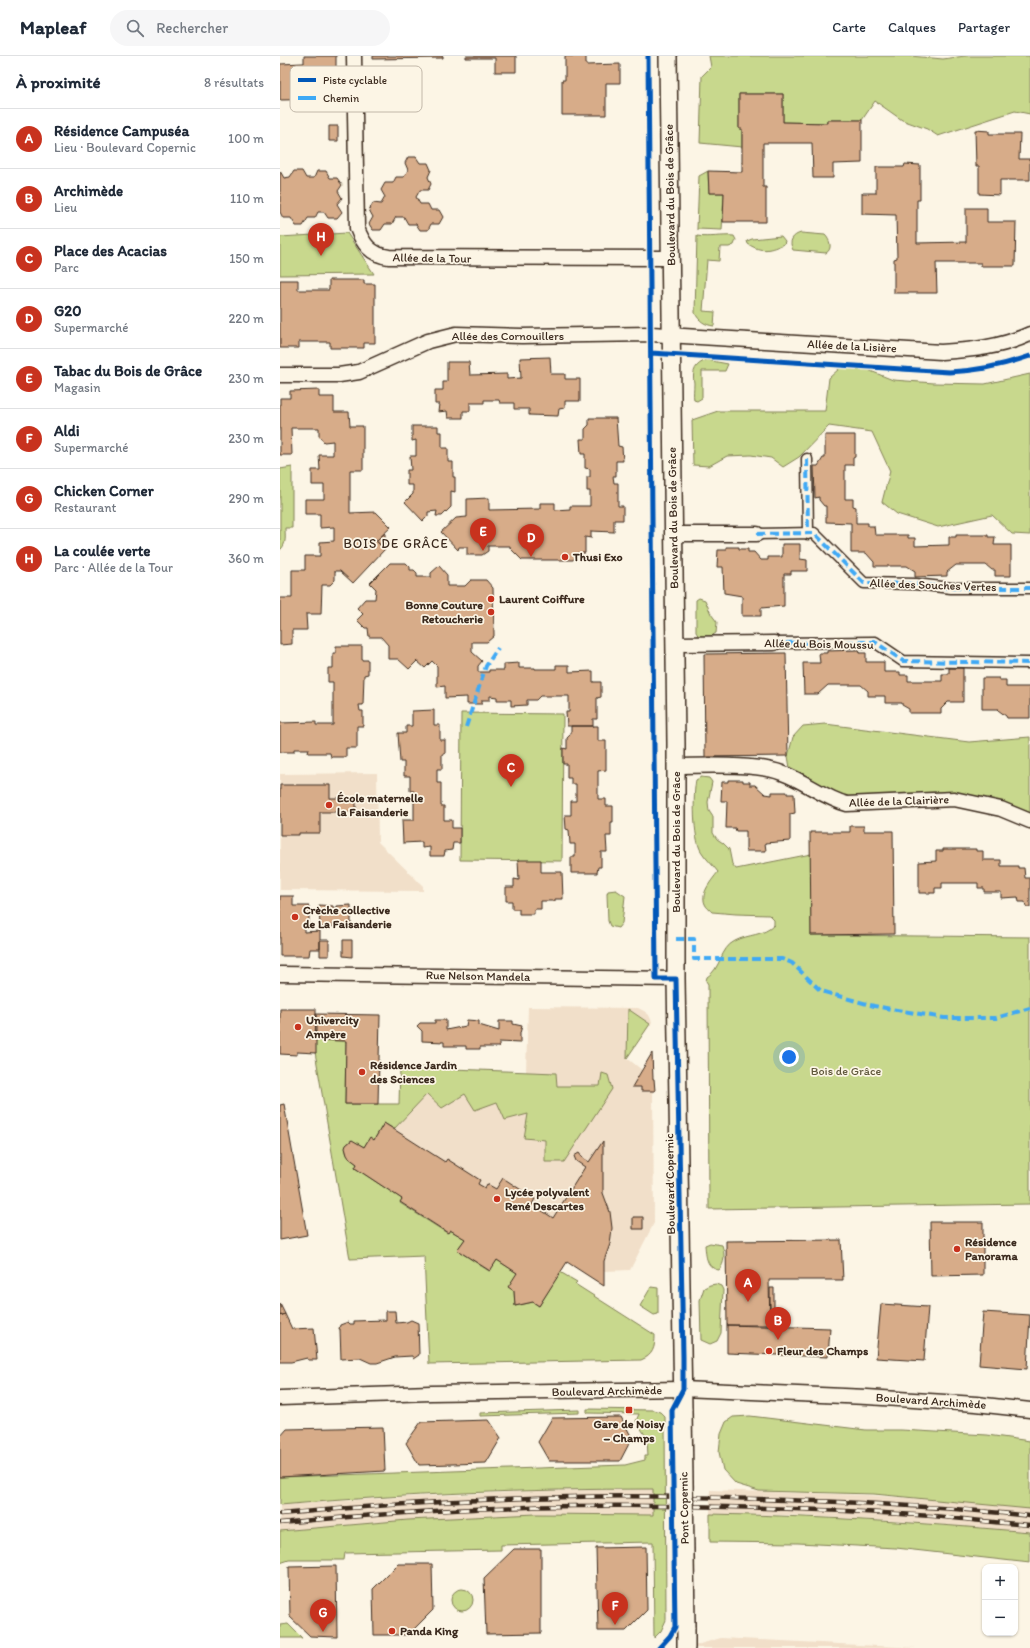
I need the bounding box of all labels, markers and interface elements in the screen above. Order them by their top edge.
search box [110,10,390,46]
text: Mapleaf [20,16,86,39]
icon: search [124,17,146,39]
text: Rechercher [156,19,228,37]
text: Carte [832,19,866,36]
text: Calques [888,19,936,36]
text: Partager [958,19,1010,36]
legend [290,66,422,112]
text: À proximité [16,72,101,92]
text: Piste cyclable [323,74,387,87]
text: 8 résultats [204,75,264,90]
text: Chemin [323,92,360,105]
text: Résidence Campuséa [54,122,189,140]
street label: Boulevard du Bois de Grâce [662,124,678,266]
text: A [25,131,33,146]
text: 100 m [228,131,264,146]
text: Lieu · Boulevard Copernic [54,140,196,155]
text: Archimède [54,182,123,200]
text: B [25,191,33,206]
text: 110 m [230,191,264,206]
text: Lieu [54,200,77,215]
pin: H [308,223,334,256]
text: Place des Acacias [54,242,167,260]
street label: Allée de la Tour [393,250,472,266]
text: C [25,251,33,266]
text: 150 m [229,251,264,266]
text: Parc [54,260,79,275]
text: G20 [54,302,81,320]
text: D [25,311,33,326]
text: 220 m [228,311,264,326]
text: Supermarché [54,320,128,335]
street label: Allée des Cornouillers [452,329,564,343]
street label: Allée de la Lisière [807,337,897,355]
text: Tabac du Bois de Grâce [54,362,202,380]
text: E [25,371,33,386]
text: 230 m [228,371,264,386]
text: Magasin [54,380,101,395]
text: Aldi [54,422,80,440]
text: F [26,431,32,446]
text: 230 m [228,431,264,446]
text: Supermarché [54,440,128,455]
street label: Boulevard du Bois de Grâce [665,447,681,589]
text: Chicken Corner [54,482,154,500]
text: G [25,491,33,506]
text: 290 m [228,491,264,506]
text: Restaurant [54,500,116,515]
pin: E [470,518,496,551]
pin: D [518,524,544,557]
district label: BOIS DE GRÂCE [343,536,449,551]
text: La coulée verte [54,542,151,560]
place label: Thusi Exo [572,550,623,564]
text: H [25,551,34,566]
text: 360 m [228,551,264,566]
marker: Thusi Exo [560,552,570,562]
text: Parc · Allée de la Tour [54,560,173,575]
street label: Allée des Souches Vertes [869,576,997,594]
place label: Laurent Coiffure [499,592,585,606]
marker: Laurent Coiffure [486,594,496,604]
place label: Bonne Couture Retoucherie [405,598,483,626]
marker: Bonne Couture Retoucherie [486,607,496,617]
street label: Allée du Bois Moussu [764,636,874,652]
pin: C [498,754,524,787]
street label: Boulevard du Bois de Grâce [669,771,683,913]
place label: École maternelle la Faisanderie [337,791,424,819]
street label: Allée de la Clairière [849,792,950,810]
marker: École maternelle la Faisanderie [324,800,334,810]
place label: Crèche collective de La Faisanderie [303,903,392,931]
marker: Crèche collective de La Faisanderie [290,912,300,922]
street label: Rue Nelson Mandela [426,968,531,984]
place label: Univercity Ampère [305,1013,359,1042]
marker: Univercity Ampère [293,1022,303,1032]
your location [779,1047,799,1067]
place label: Résidence Jardin des Sciences [370,1058,457,1086]
park label: Bois de Grâce [811,1064,882,1078]
marker: Résidence Jardin des Sciences [357,1067,367,1077]
street label: Boulevard Copernic [662,1133,678,1235]
place label: Lycée polyvalent René Descartes [505,1185,590,1213]
marker: Lycée polyvalent René Descartes [492,1194,502,1204]
place label: Résidence Panorama [965,1235,1018,1263]
marker: Résidence Panorama [952,1244,962,1254]
pin: A [735,1269,761,1302]
pin: B [765,1307,791,1340]
place label: Fleur des Champs [777,1344,869,1359]
marker: Fleur des Champs [764,1346,774,1356]
street label: Boulevard Archimède [552,1383,663,1399]
street label: Boulevard Archimède [875,1390,987,1412]
marker: Gare de Noisy – Champs [624,1405,634,1415]
place label: Gare de Noisy – Champs [594,1417,665,1446]
street label: Pont Copernic [676,1471,692,1544]
map controls [982,1564,1018,1636]
button: + [982,1564,1018,1600]
pin: F [602,1592,628,1625]
pin: G [310,1599,336,1632]
button: − [982,1600,1018,1636]
place label: Panda King [400,1624,459,1639]
marker: Panda King [387,1626,397,1636]

